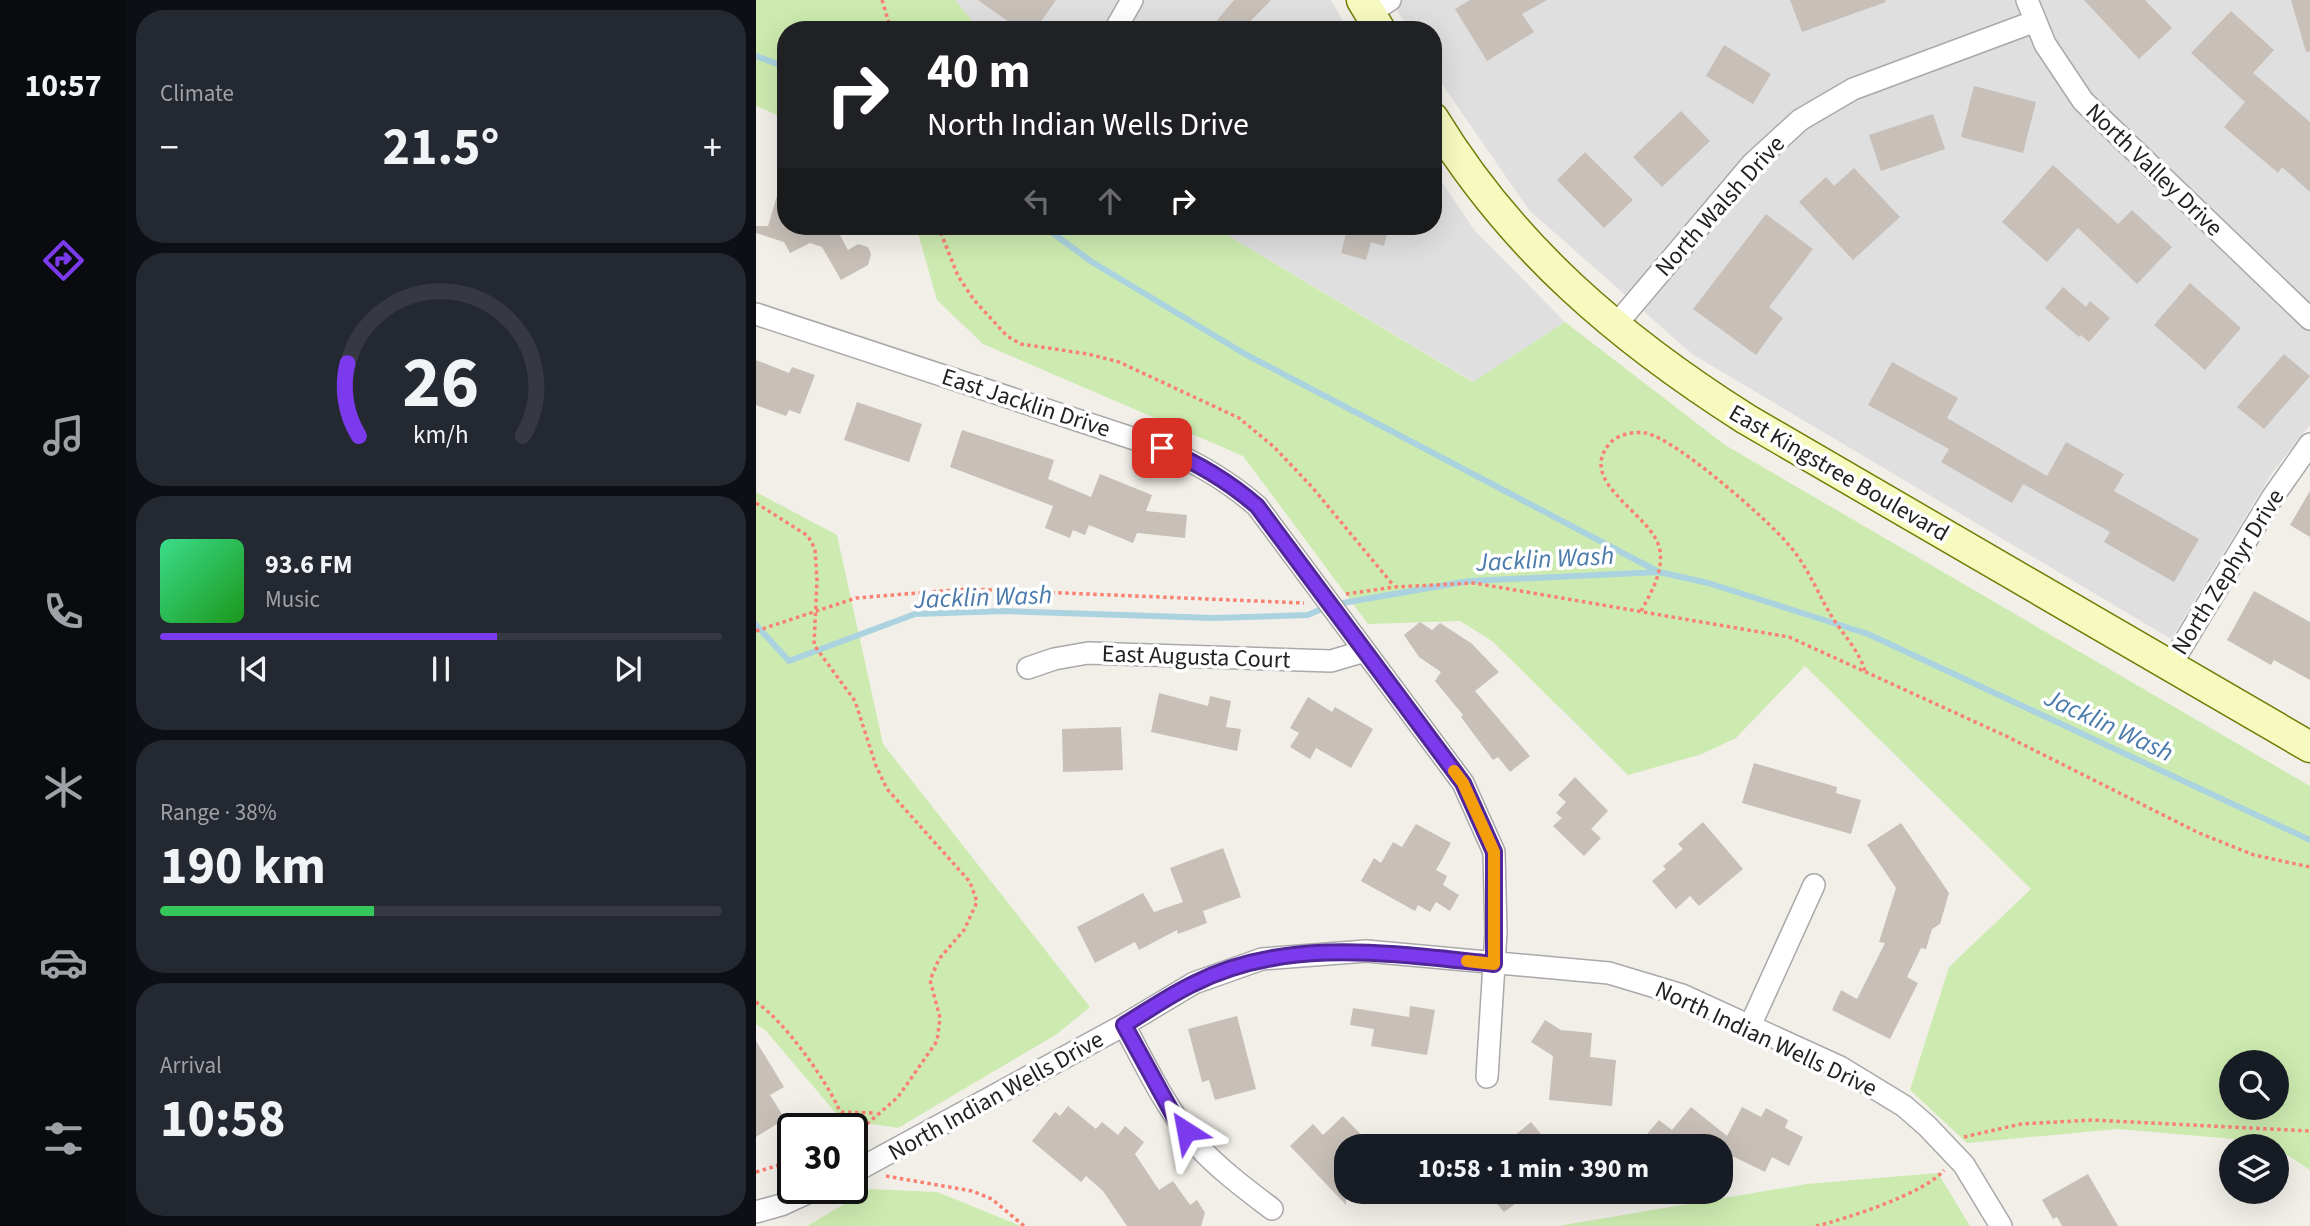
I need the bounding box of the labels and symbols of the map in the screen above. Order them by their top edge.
street label: North Valley Drive [2077,95,2231,245]
street label: North Walsh Drive [1647,128,1793,284]
street label: East Jacklin Drive [937,359,1115,447]
street label: East Kingstree Boulevard [1722,396,1956,550]
pin [1132,418,1192,478]
street label: North Zephyr Drive [2163,482,2293,662]
water label: Jacklin Wash [1474,537,1615,581]
water label: Jacklin Wash [912,576,1053,618]
street label: East Augusta Court [1101,636,1291,678]
water label: Jacklin Wash [2038,679,2180,771]
street label: North Indian Wells Drive [1649,972,1883,1106]
street label: North Indian Wells Drive [882,1022,1110,1170]
position arrow [1149,1094,1223,1168]
speed limit sign: 30 [777,1113,868,1204]

